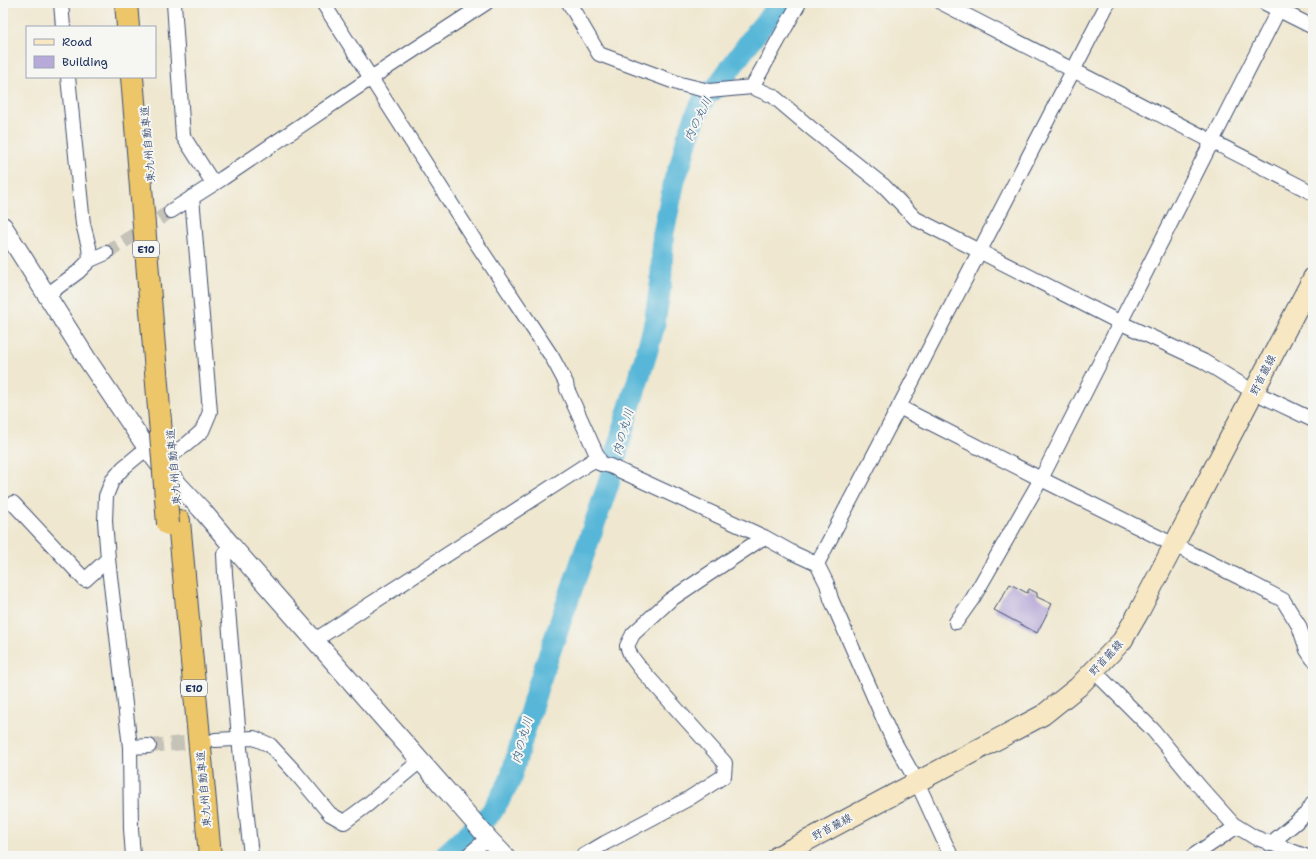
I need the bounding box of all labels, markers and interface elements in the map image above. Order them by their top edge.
legend [26,26,156,78]
text: Road [62,34,93,50]
text: Building [62,54,108,70]
water label: 内の丸川 [680,94,716,144]
street label: 東九州自動車道 [137,105,159,183]
road number: E10 [133,241,159,257]
street label: 野首麓線 [1246,352,1280,398]
water label: 内の丸川 [609,407,637,457]
street label: 東九州自動車道 [163,428,185,506]
street label: 野首麓線 [1086,637,1126,679]
road number: E10 [181,680,207,696]
water label: 内の丸川 [508,715,536,765]
street label: 東九州自動車道 [193,750,215,828]
street label: 野首麓線 [809,810,855,844]

